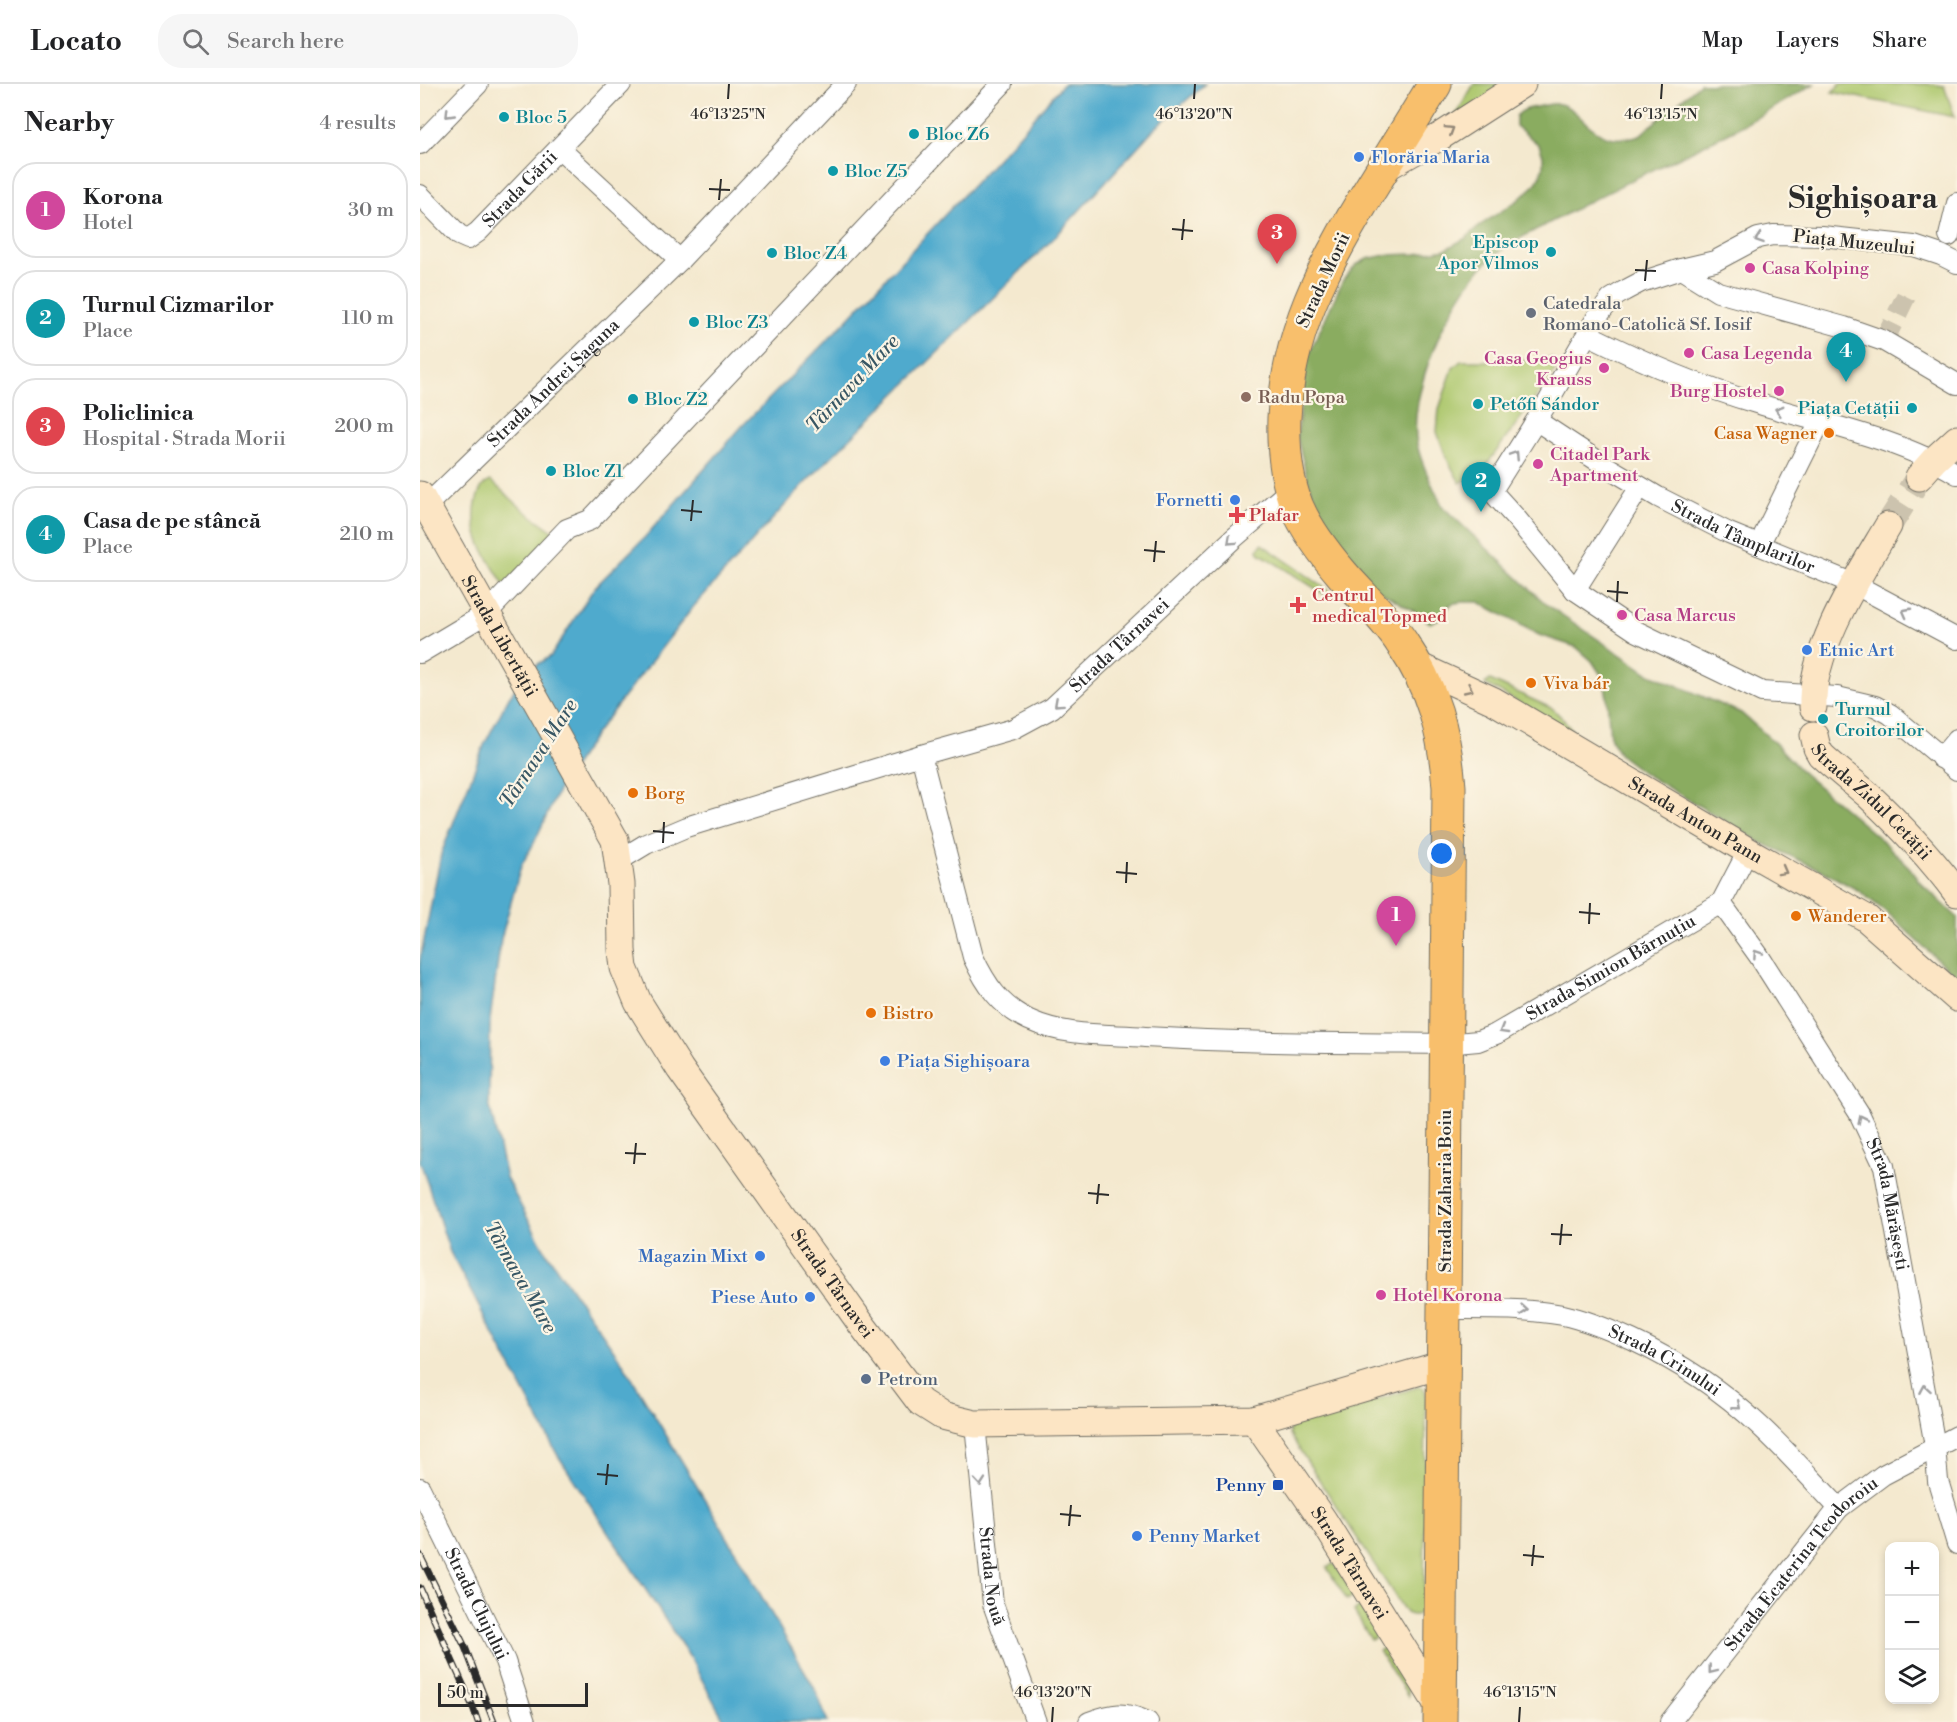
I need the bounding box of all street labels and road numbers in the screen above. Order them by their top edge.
street label: Strada Gării [477,146,563,233]
street label: Piața Muzeului [1792,225,1916,260]
street label: Strada Morii [1291,229,1356,332]
street label: Strada Andrei Șaguna [483,313,625,452]
street label: Strada Tâmplarilor [1667,495,1819,579]
street label: Strada Libertății [456,571,543,701]
street label: Strada Târnavei [1065,593,1175,698]
street label: Strada Zidul Cetății [1805,740,1936,865]
street label: Strada Anton Pann [1624,772,1767,869]
street label: Strada Simion Bărnuțiu [1522,909,1701,1026]
street label: Strada Zaharia Boiu [1434,1109,1457,1273]
street label: Strada Mărășești [1860,1134,1914,1272]
street label: Strada Târnavei [785,1225,879,1343]
street label: Strada Crinului [1605,1320,1725,1401]
street label: Strada Ecaterina Teodoroiu [1719,1471,1883,1656]
street label: Strada Târnavei [1305,1502,1393,1624]
street label: Strada Nouă [973,1526,1011,1629]
street label: Strada Clujului [439,1544,514,1664]

